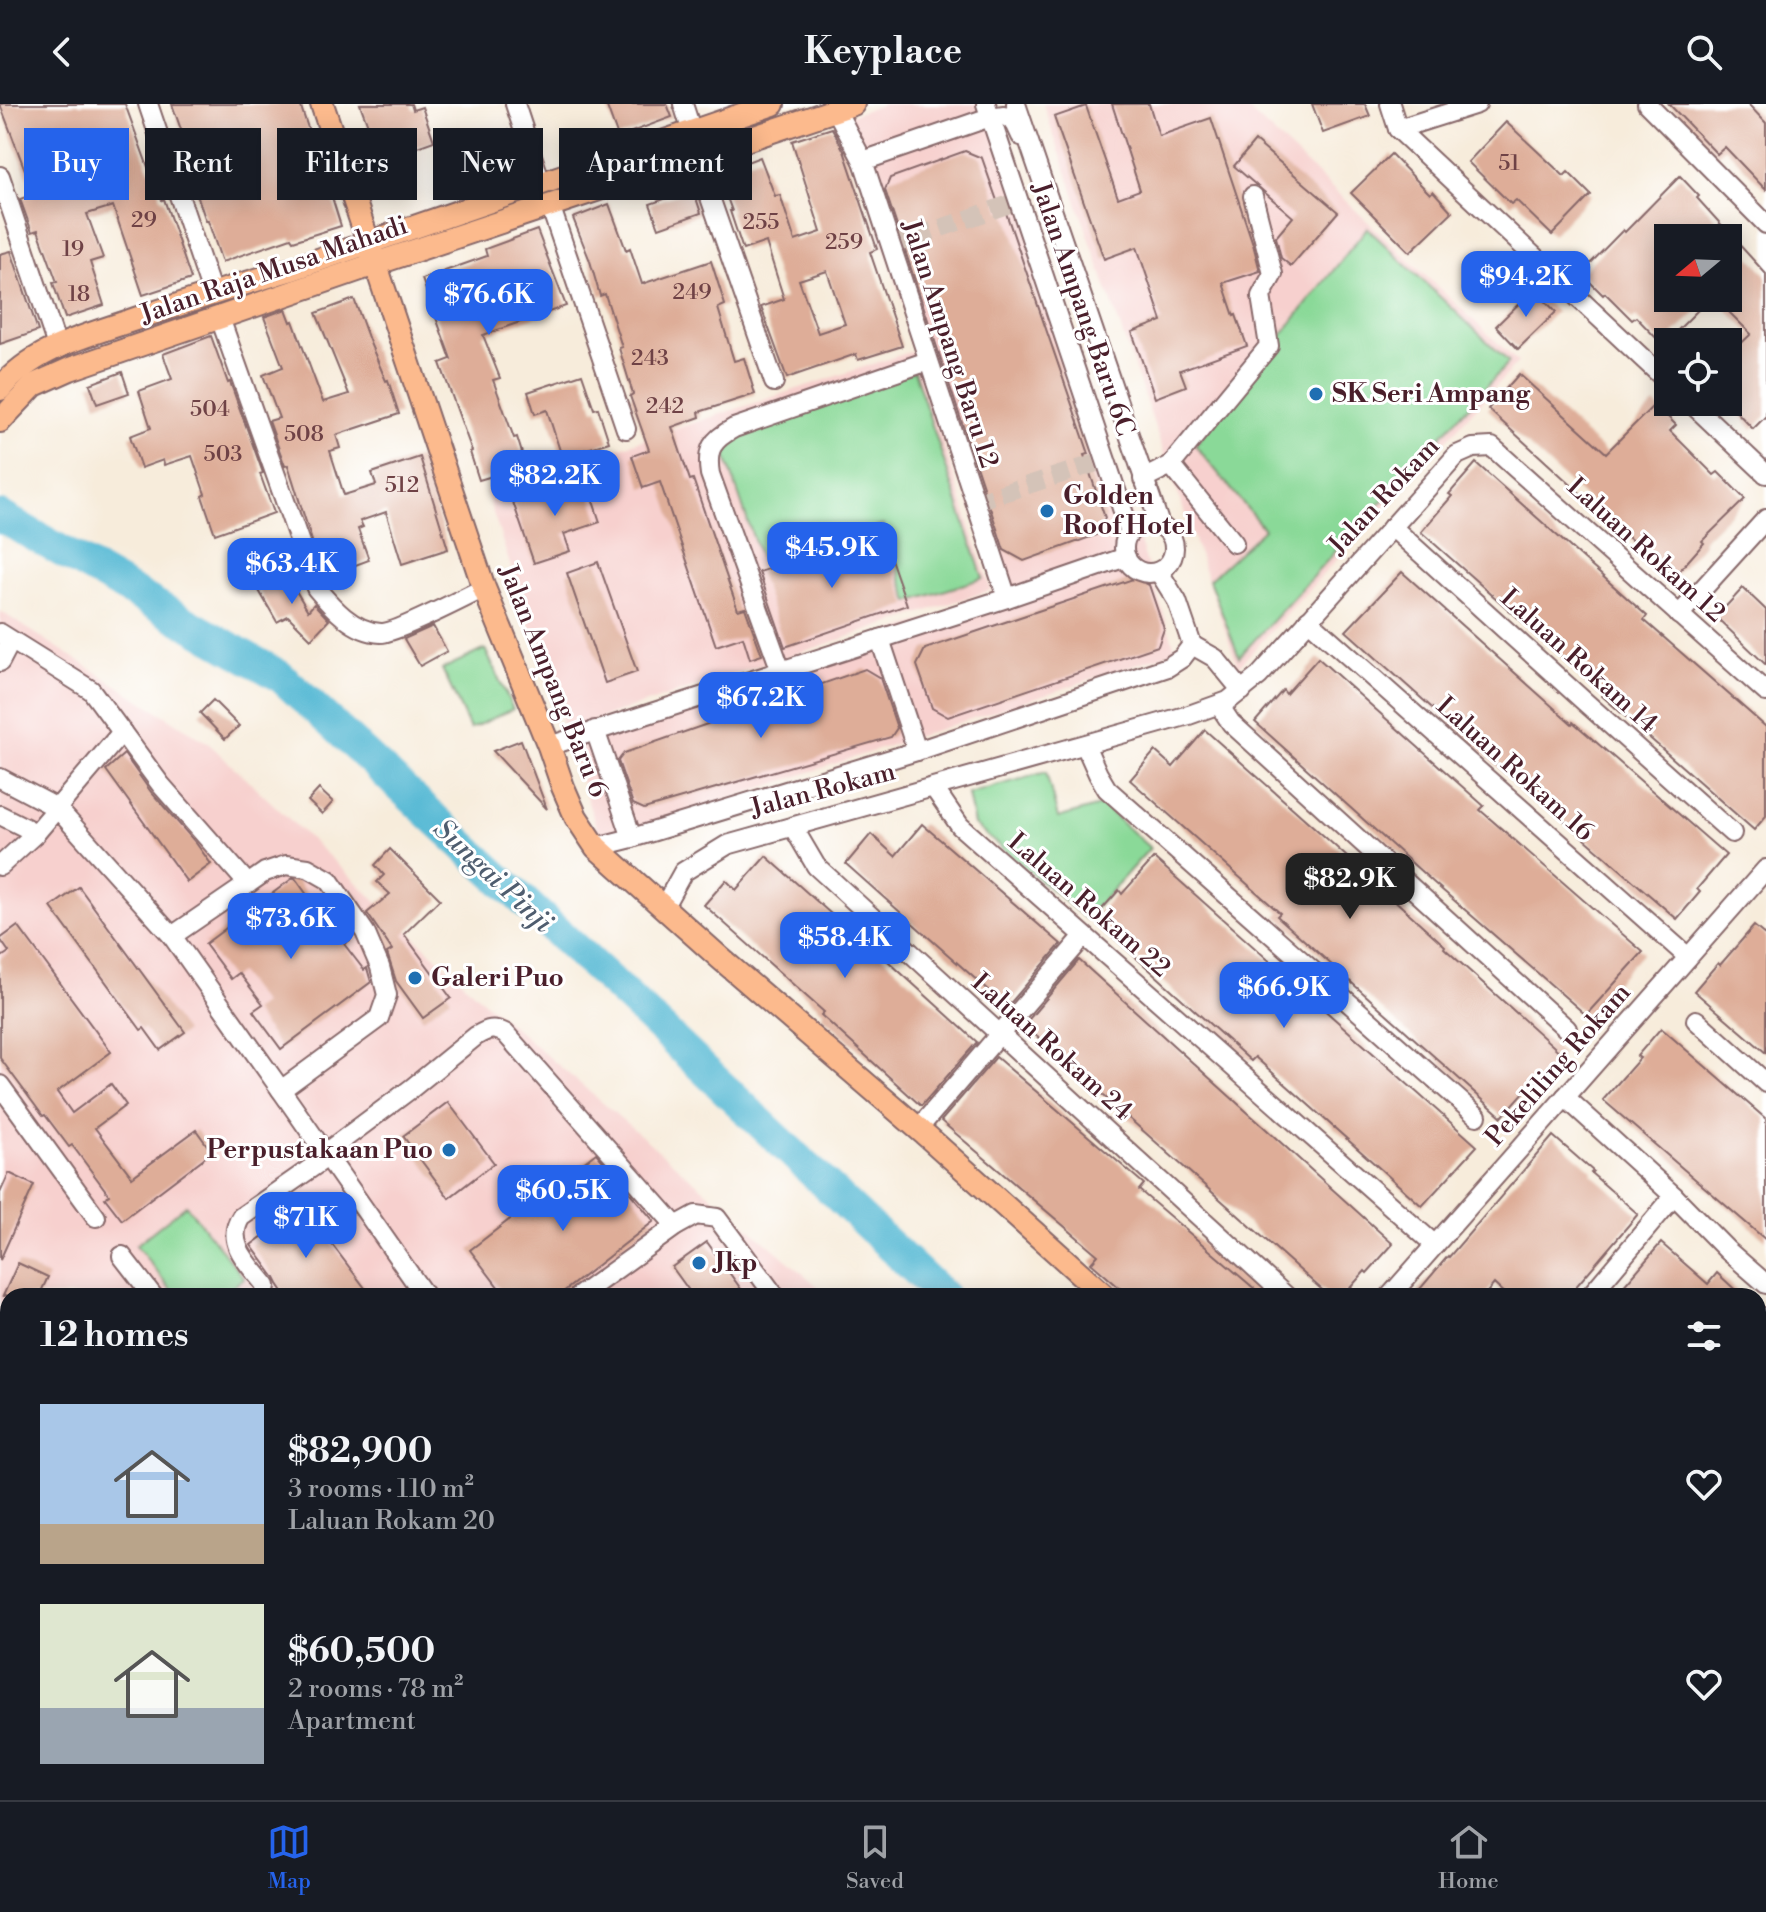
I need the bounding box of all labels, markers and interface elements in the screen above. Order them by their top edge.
icon: back [40,30,84,74]
text: Keyplace [804,30,962,75]
icon: search [1682,30,1726,74]
chip: Buy [24,128,129,200]
chip: Rent [145,128,261,200]
chip: Filters [277,128,417,200]
chip: New [433,128,543,200]
chip: Apartment [559,128,752,200]
house number: 51 [1498,150,1520,177]
street label: Jalan Ampang Baru 6C [1024,177,1141,440]
house number: 29 [131,207,157,234]
street label: Jalan Raja Musa Mahadi [135,209,412,331]
house number: 255 [743,209,779,236]
street label: Jalan Ampang Baru 12 [894,215,1005,472]
north arrow [1654,224,1742,312]
map controls [1654,224,1742,416]
house number: 259 [825,229,863,256]
house number: 19 [62,236,84,263]
pin: $94.2K [1461,251,1591,319]
text: $94.2K [1479,261,1573,293]
pin: $76.6K [424,269,554,337]
text: $76.6K [444,279,534,311]
house number: 249 [672,279,712,306]
house number: 18 [68,281,90,308]
button: locate [1654,328,1742,416]
house number: 243 [631,345,669,372]
place label: SK Seri Ampang [1332,378,1531,410]
marker: SK Seri Ampang [1307,385,1325,403]
house number: 242 [646,393,684,420]
house number: 504 [190,396,230,423]
house number: 508 [284,421,324,448]
street label: Jalan Rokam [1321,431,1447,562]
house number: 503 [204,441,242,468]
pin: $82.2K [490,450,620,518]
text: $82.2K [509,460,601,492]
street label: Laluan Rokam 12 [1560,471,1732,629]
house number: 512 [385,472,419,499]
place label: Golden Roof Hotel [1063,480,1194,542]
marker: Golden Roof Hotel [1038,502,1056,520]
pin: $45.9K [767,522,897,590]
text: $45.9K [785,532,879,564]
pin: $63.4K [227,538,357,606]
text: $63.4K [245,548,339,580]
street label: Jalan Ampang Baru 6 [491,559,614,802]
street label: Laluan Rokam 14 [1494,582,1664,740]
pin: $67.2K [696,672,826,740]
text: $67.2K [716,682,806,714]
street label: Laluan Rokam 16 [1430,690,1600,848]
street label: Jalan Rokam [746,755,899,825]
water label: Sungai Pinji [426,812,560,940]
street label: Laluan Rokam 22 [1001,826,1177,984]
pin: $82.9K [1285,853,1415,921]
text: $82.9K [1304,863,1396,895]
pin: $73.6K [226,893,356,961]
text: $73.6K [246,903,336,935]
pin: $58.4K [780,912,910,980]
text: $58.4K [798,922,892,954]
place label: Galeri Puo [431,962,564,994]
pin: $66.9K [1219,962,1349,1030]
street label: Laluan Rokam 24 [965,966,1139,1128]
marker: Galeri Puo [406,969,424,987]
text: $66.9K [1238,972,1330,1004]
street label: Pekeliling Rokam [1479,977,1638,1153]
place label: Perpustakaan Puo [207,1134,433,1166]
marker: Perpustakaan Puo [440,1141,458,1159]
pin: $60.5K [498,1165,628,1233]
text: $60.5K [515,1175,611,1207]
pin: $71K [259,1192,353,1260]
text: $71K [273,1202,339,1234]
place label: Jkp [712,1247,758,1279]
marker: Jkp [690,1254,708,1272]
icon: filters [1682,1314,1726,1358]
text: 12 homes [40,1315,189,1357]
text: $82,900 [288,1431,432,1473]
icon: home [104,1436,200,1532]
icon: heart [1682,1462,1726,1506]
text: 3 rooms · 110 m² [288,1473,474,1505]
text: Laluan Rokam 20 [288,1505,495,1537]
text: $60,500 [288,1631,435,1673]
icon: home [104,1636,200,1732]
icon: heart [1682,1662,1726,1706]
text: 2 rooms · 78 m² [288,1673,463,1705]
text: Apartment [288,1705,416,1737]
tab: Map [267,1820,311,1895]
tab: Saved [846,1820,904,1895]
tab: Home [1438,1820,1499,1895]

